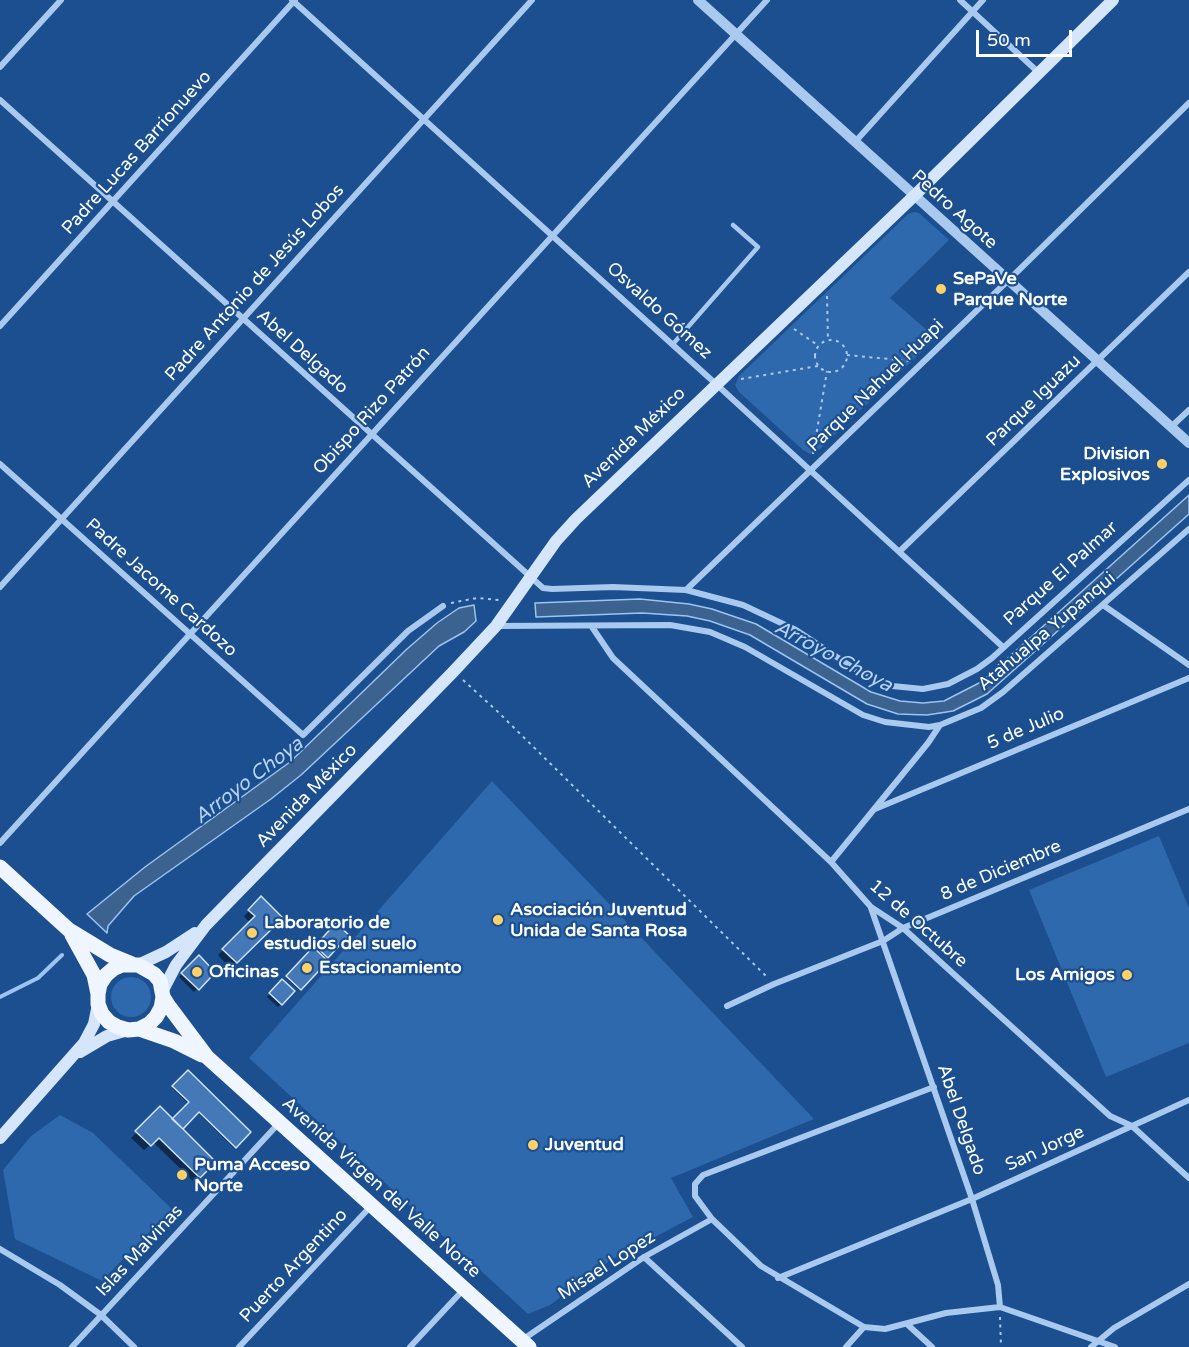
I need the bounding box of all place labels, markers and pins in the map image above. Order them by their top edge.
place label: SePaVe Parque Norte [953,268,1068,310]
marker: SePaVe Parque Norte [934,282,948,296]
place label: Division Explosivos [1060,443,1150,486]
marker: Division Explosivos [1155,457,1169,471]
place label: Asociación Juventud Unida de Santa Rosa [510,899,687,942]
place label: Laboratorio de estudios del suelo [264,912,417,954]
marker: Asociación Juventud Unida de Santa Rosa [491,913,505,927]
marker: Laboratorio de estudios del suelo [245,926,259,940]
place label: Estacionamiento [319,957,462,979]
place label: Oficinas [209,961,279,983]
marker: Estacionamiento [300,961,314,975]
place label: Los Amigos [1015,964,1115,986]
marker: Oficinas [190,965,204,979]
marker: Los Amigos [1120,968,1134,982]
place label: Juventud [545,1134,624,1156]
marker: Juventud [526,1138,540,1152]
place label: Puma Acceso Norte [194,1154,310,1196]
marker: Puma Acceso Norte [175,1168,189,1182]

